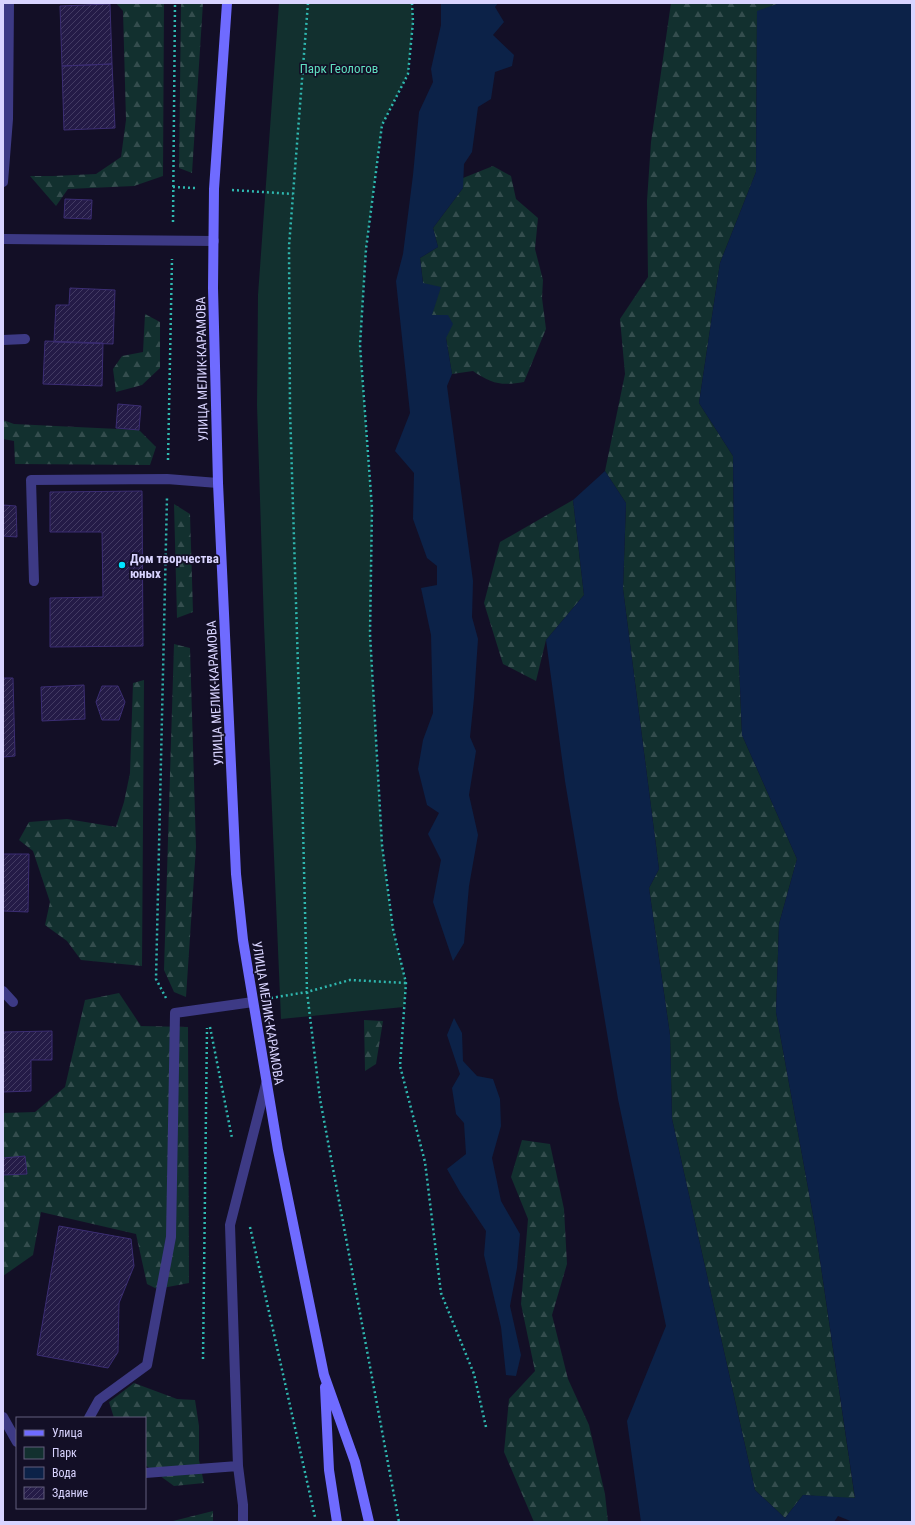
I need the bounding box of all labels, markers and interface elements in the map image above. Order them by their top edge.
park label: Парк Геологов [300,61,378,76]
street label: УЛИЦА МЕЛИК-КАРАМОВА [193,296,211,442]
place label: Дом творчества юных [130,551,219,581]
marker: Дом творчества юных [117,560,127,570]
street label: УЛИЦА МЕЛИК-КАРАМОВА [204,620,226,766]
street label: УЛИЦА МЕЛИК-КАРАМОВА [249,940,287,1086]
legend [16,1417,146,1509]
text: Улица [52,1426,83,1440]
text: Парк [52,1446,77,1460]
text: Вода [52,1466,77,1480]
text: Здание [52,1486,89,1500]

